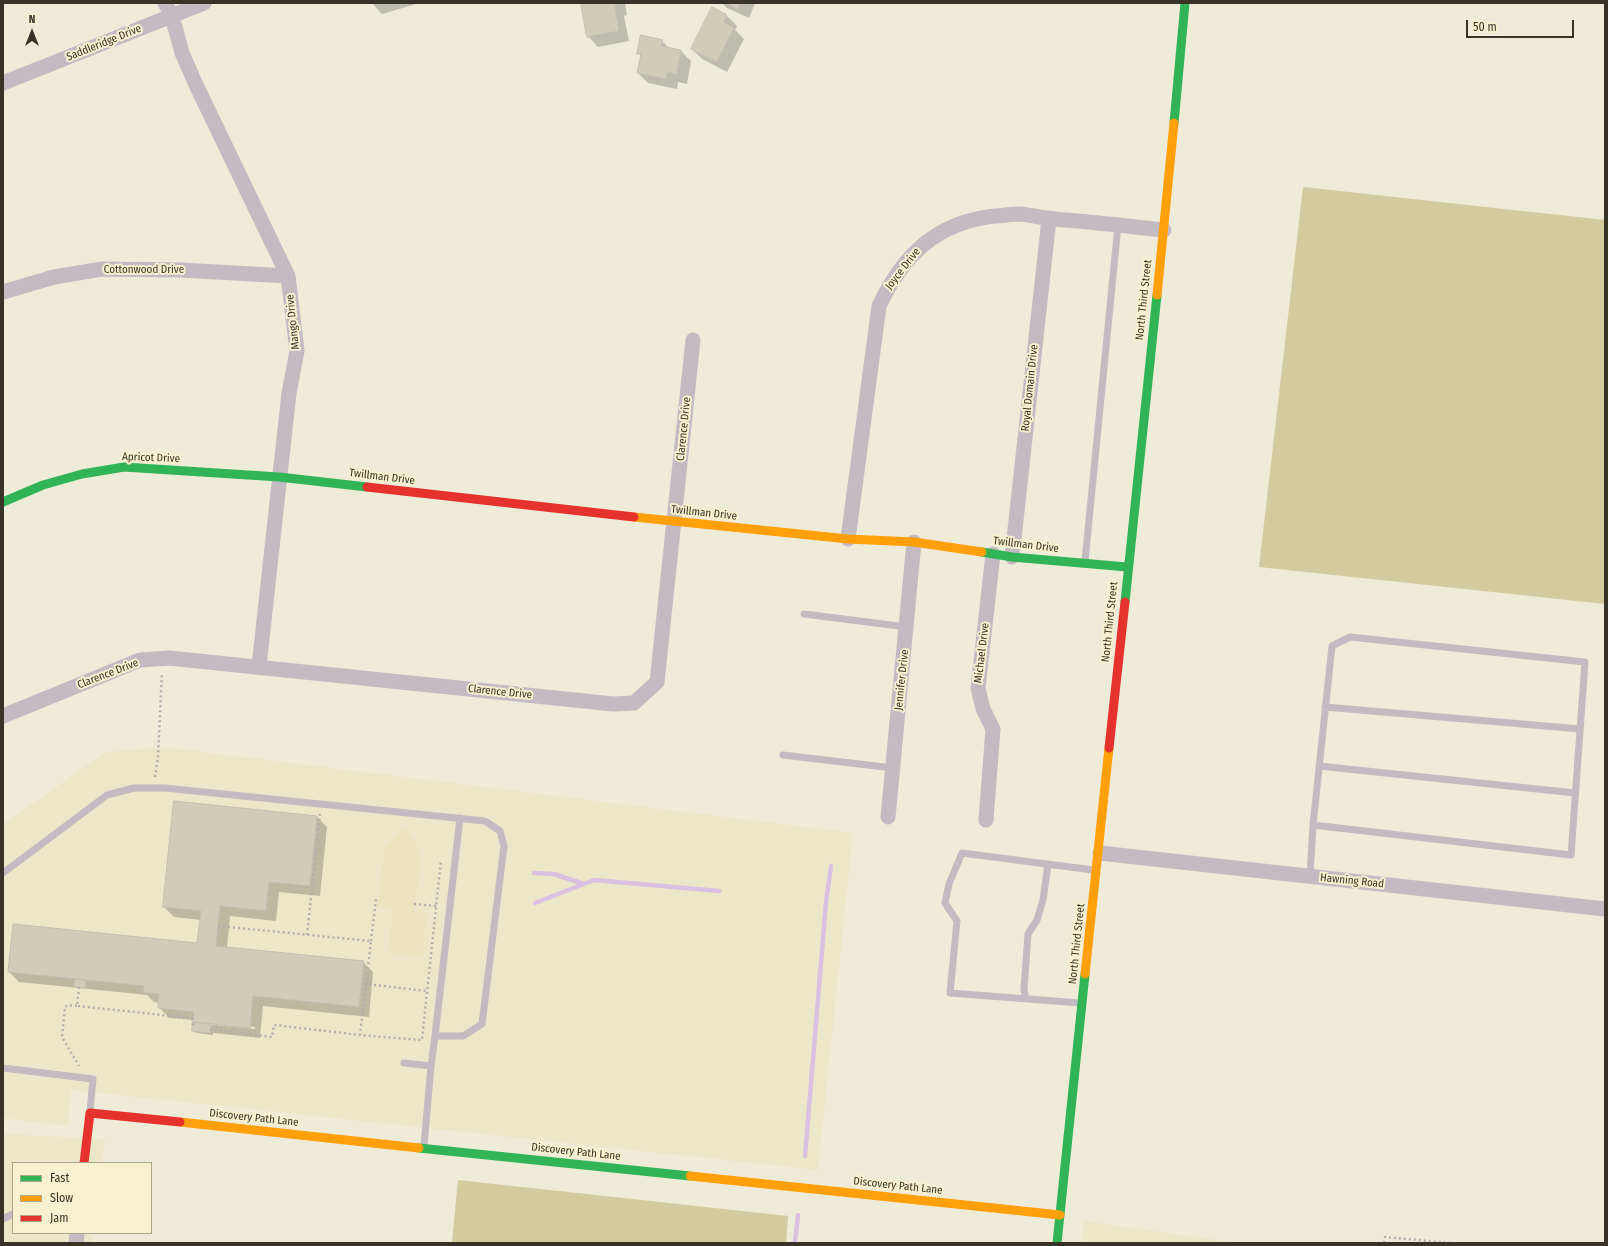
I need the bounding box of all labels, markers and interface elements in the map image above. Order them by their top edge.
north arrow [12,12,52,52]
scale bar [1468,12,1576,38]
text: N [29,13,35,26]
text: 50 m [1473,20,1497,34]
street label: Saddleridge Drive [65,22,143,64]
street label: Joyce Drive [883,245,923,293]
street label: North Third Street [1133,259,1155,341]
street label: Cottonwood Drive [104,263,184,277]
street label: Mango Drive [284,294,302,350]
street label: Royal Domain Drive [1019,344,1041,432]
street label: Clarence Drive [674,396,694,462]
street label: Apricot Drive [122,450,180,466]
street label: Twillman Drive [348,466,416,488]
street label: Twillman Drive [670,503,738,523]
street label: Twillman Drive [992,534,1060,556]
street label: North Third Street [1099,581,1121,663]
street label: Michael Drive [972,622,992,684]
street label: Jennifer Drive [892,649,912,711]
street label: Clarence Drive [76,656,140,692]
street label: Clarence Drive [467,682,533,702]
street label: Hawning Road [1319,871,1385,891]
street label: North Third Street [1066,903,1088,985]
street label: Discovery Path Lane [209,1107,299,1129]
street label: Discovery Path Lane [531,1141,621,1163]
legend [12,1162,152,1234]
text: Fast [50,1171,69,1185]
street label: Discovery Path Lane [853,1175,943,1197]
text: Slow [50,1191,73,1205]
text: Jam [50,1211,68,1225]

